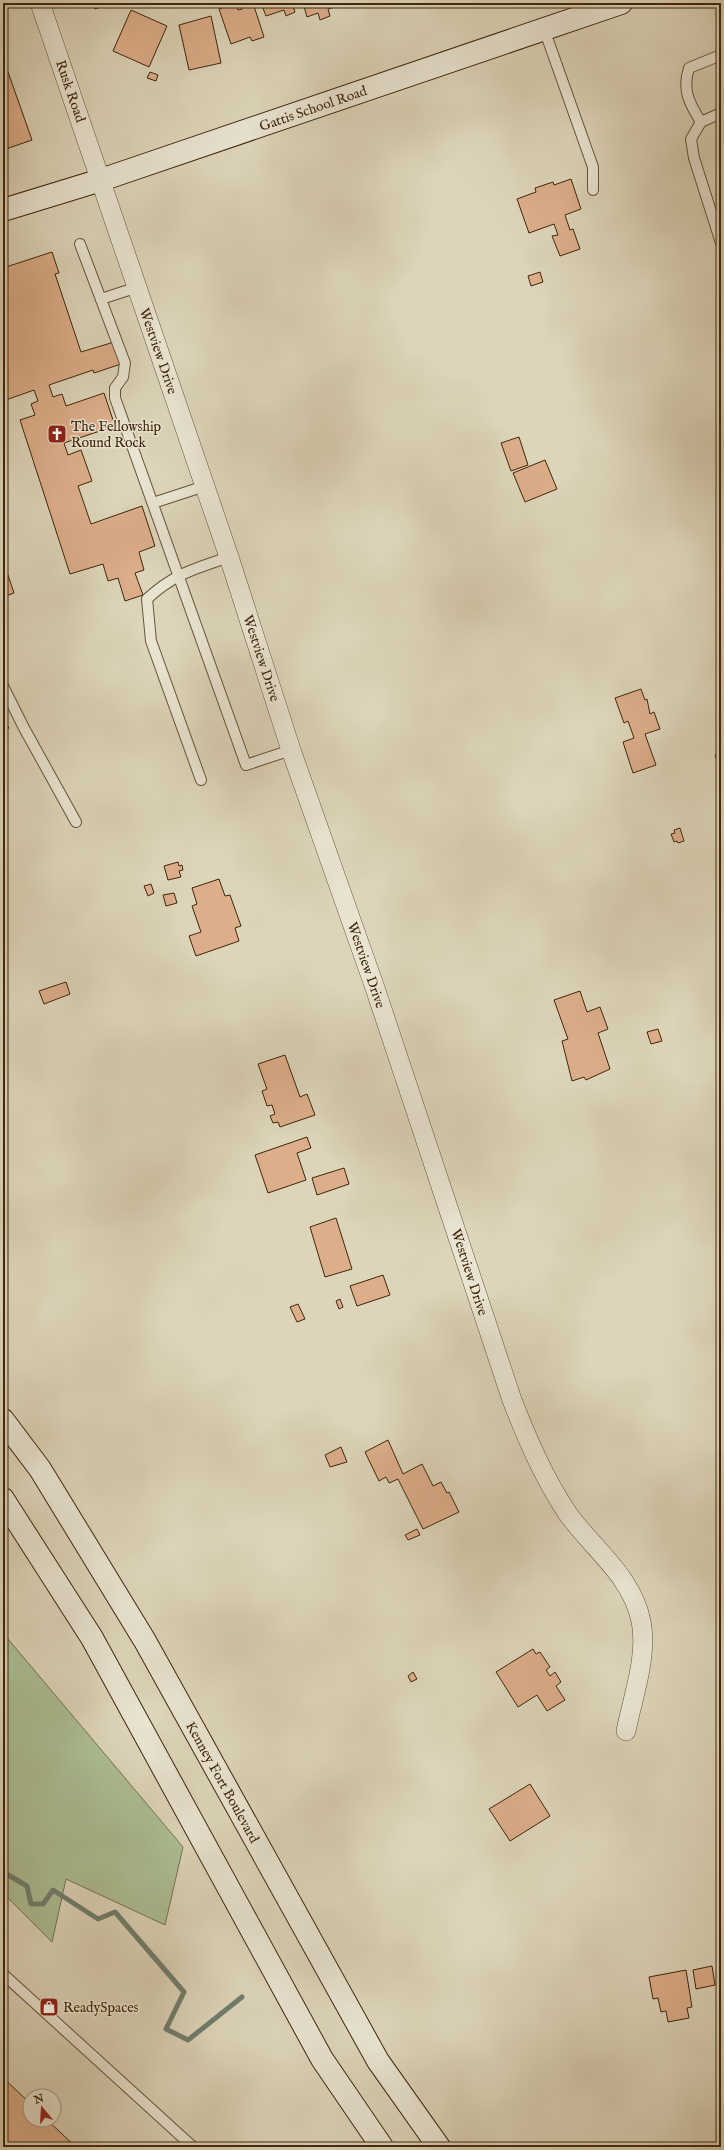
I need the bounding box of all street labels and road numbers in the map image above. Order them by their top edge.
street label: Rusk Road [51,58,89,125]
street label: Gattis School Road [257,82,370,136]
street label: Westview Drive [135,306,181,397]
street label: Westview Drive [239,613,284,704]
street label: Westview Drive [343,920,389,1011]
street label: Westview Drive [447,1227,492,1318]
street label: Kenney Fort Boulevard [181,1719,263,1847]

